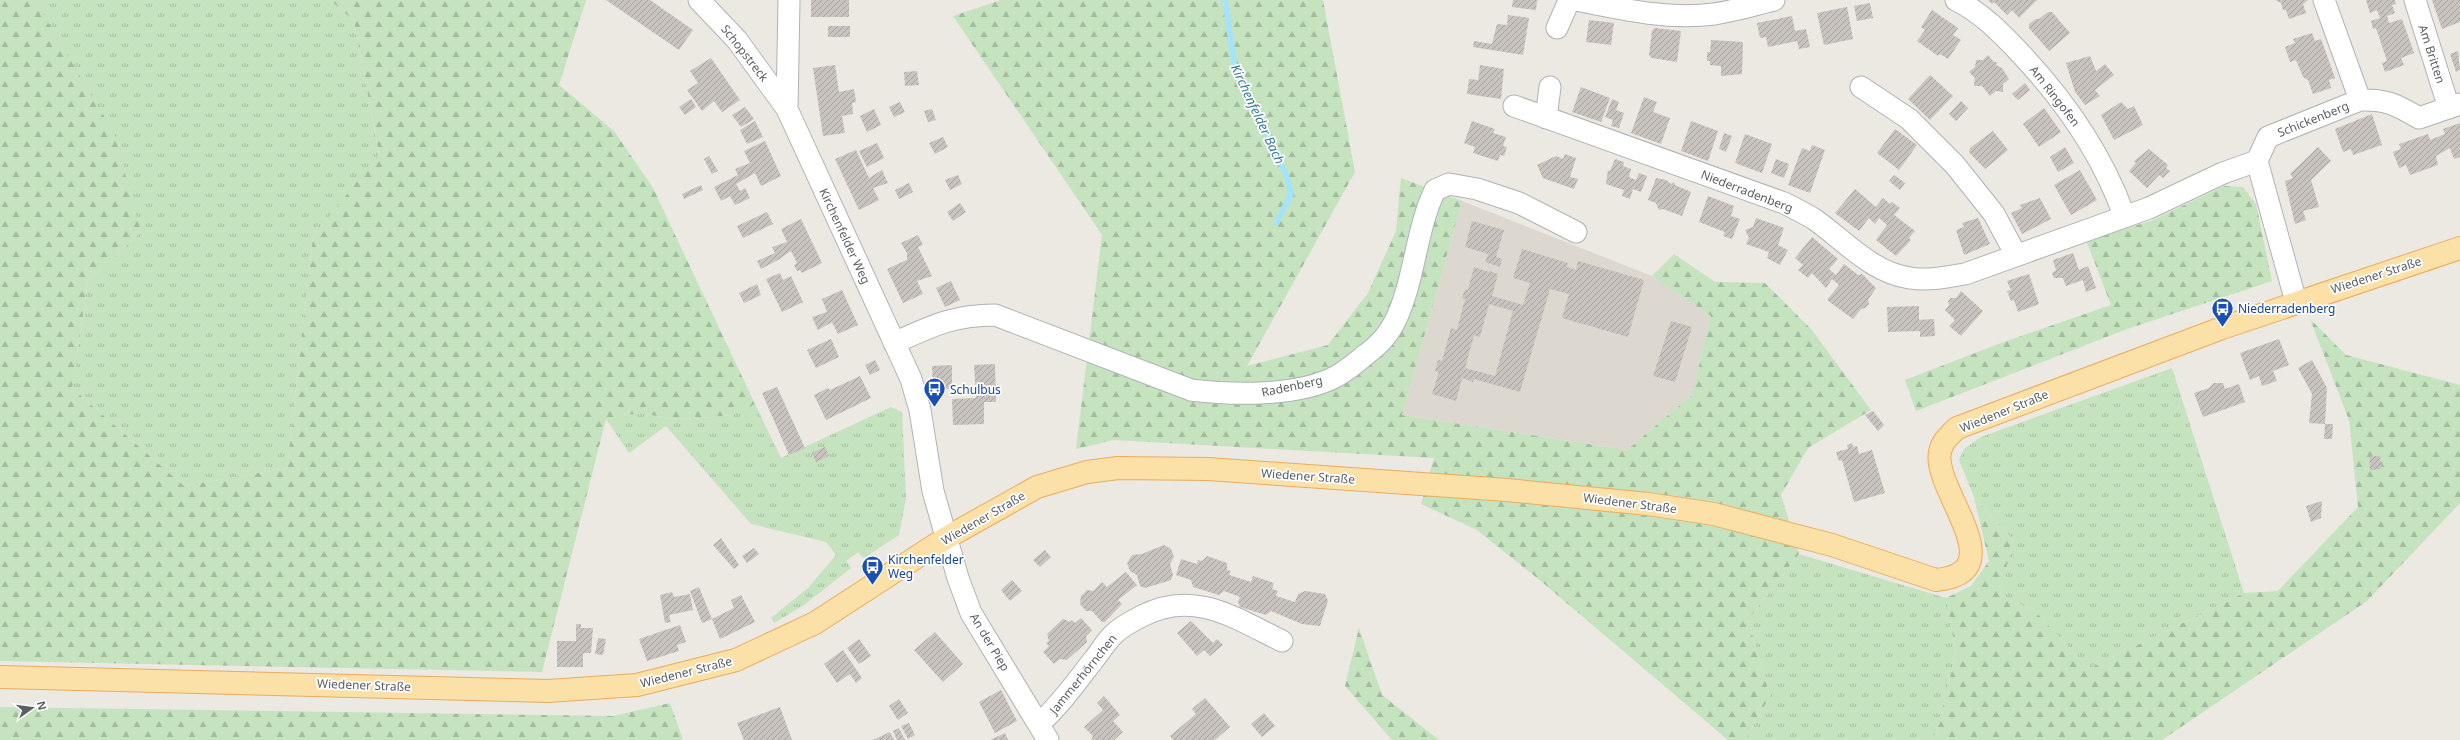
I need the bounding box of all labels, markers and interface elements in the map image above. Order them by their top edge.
street label: Schopstreck [717,21,773,86]
street label: Am Britten [2415,22,2449,86]
water label: Kirchenfelder Bach [1227,61,1289,167]
street label: Am Ringofen [2026,62,2084,130]
street label: Schickenberg [2275,97,2351,141]
street label: Niederradenberg [1698,166,1796,216]
street label: Kirchenfelder Weg [815,185,875,287]
street label: Wiedener Straße [2329,252,2424,298]
bus stop icon: Niederradenberg [2209,295,2235,328]
place label: Niederradenberg [2238,300,2335,317]
street label: Radenberg [1260,371,1324,401]
bus stop icon: Schulbus [922,376,948,409]
place label: Schulbus [950,381,1001,398]
street label: Wiedener Straße [1957,385,2051,437]
street label: Wiedener Straße [1260,464,1356,488]
street label: Wiedener Straße [938,487,1028,549]
street label: Wiedener Straße [1582,489,1678,517]
place label: Kirchenfelder Weg [888,551,964,582]
bus stop icon: Kirchenfelder Weg [860,553,886,586]
street label: An der Piep [966,610,1014,674]
street label: Jammerhörnchen [1045,630,1121,718]
street label: Wiedener Straße [638,652,734,692]
street label: Wiedener Straße [317,675,412,695]
north arrow [12,688,52,728]
text: N [34,699,51,712]

